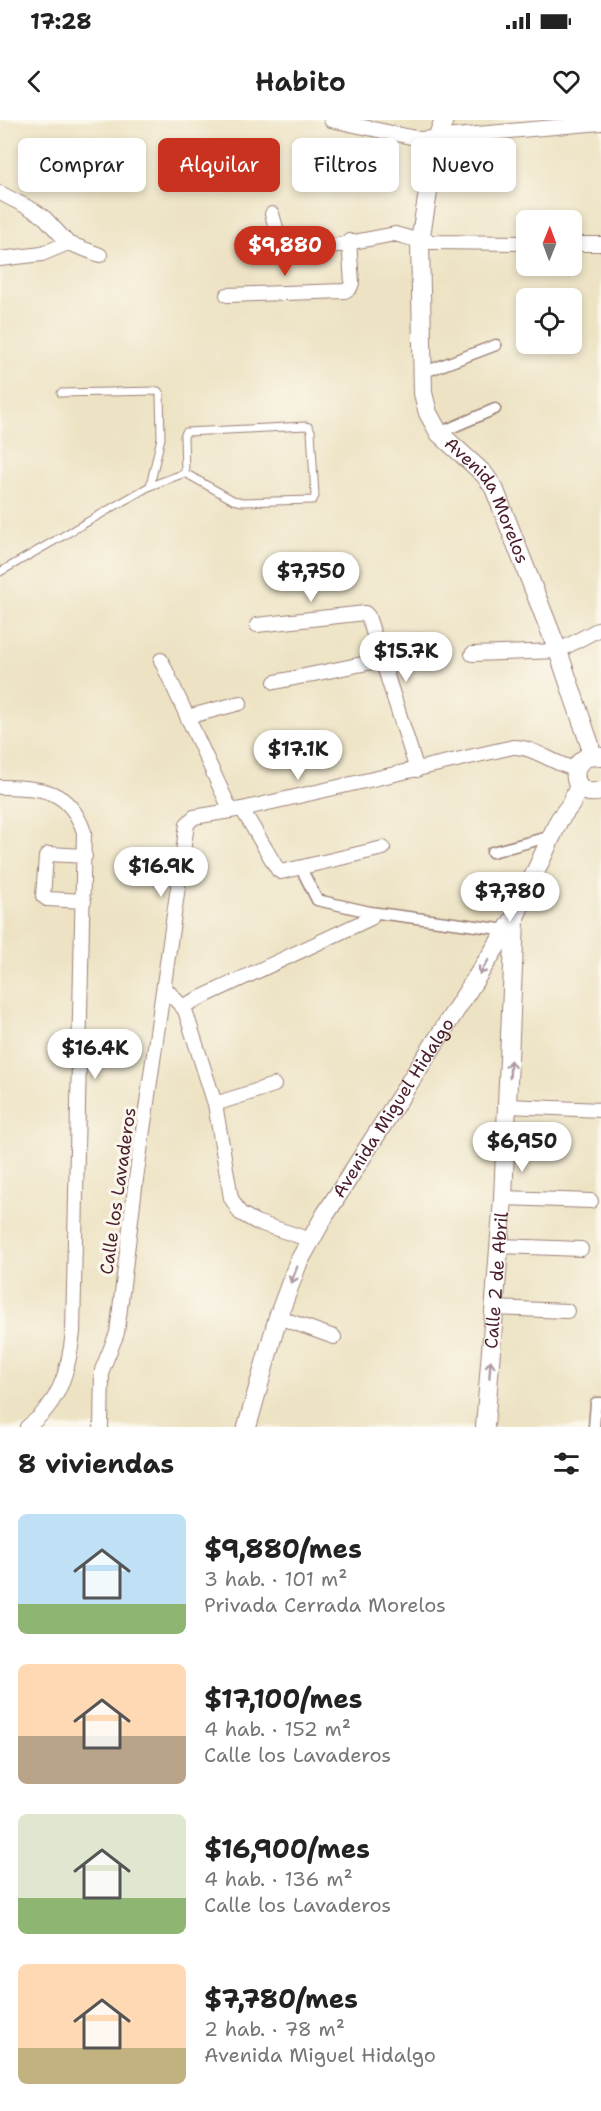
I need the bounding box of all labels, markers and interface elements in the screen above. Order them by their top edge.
text: 17:28 [30,7,92,36]
text: Habito [255,63,346,100]
icon: back [18,65,51,98]
icon: heart [550,65,583,98]
chip: Comprar [18,138,146,192]
chip: Alquilar [158,138,280,192]
chip: Filtros [292,138,399,192]
chip: Nuevo [411,138,516,192]
north arrow [516,210,582,276]
map controls [516,210,582,354]
pin: $9,880 [236,226,334,277]
text: $9,880 [248,232,322,258]
button: locate [516,288,582,354]
street label: Avenida Morelos [439,432,534,567]
pin: $7,750 [262,552,360,603]
text: $7,750 [276,558,346,584]
pin: $15.7K [357,632,455,683]
text: $15.7K [373,638,439,664]
pin: $17.1K [249,730,347,781]
text: $17.1K [268,736,328,762]
pin: $16.9K [112,847,210,898]
text: $16.9K [128,853,194,879]
pin: $7,780 [461,872,559,923]
text: $7,780 [475,878,545,904]
one-way arrow [478,958,490,974]
street label: Avenida Miguel Hidalgo [327,1013,460,1202]
pin: $16.4K [46,1029,144,1080]
text: $16.4K [61,1035,129,1061]
one-way arrow [504,1060,515,1080]
street label: Calle los Lavaderos [94,1106,142,1276]
pin: $6,950 [473,1122,571,1173]
text: $6,950 [487,1128,557,1154]
street label: Calle 2 de Abril [479,1211,514,1350]
one-way arrow [288,1266,299,1284]
one-way arrow [484,1359,495,1379]
text: 8 viviendas [18,1446,174,1481]
icon: filters [550,1447,583,1480]
text: $9,880/mes [204,1531,362,1566]
icon: home [66,1538,138,1610]
text: 3 hab. · 101 m² [204,1566,347,1592]
text: Privada Cerrada Morelos [204,1592,446,1618]
text: $17,100/mes [204,1681,363,1716]
icon: home [66,1688,138,1760]
text: 4 hab. · 152 m² [204,1716,351,1742]
text: Calle los Lavaderos [204,1742,391,1768]
text: $16,900/mes [204,1831,370,1866]
icon: home [66,1838,138,1910]
text: 4 hab. · 136 m² [204,1866,353,1892]
text: Calle los Lavaderos [204,1892,391,1918]
text: $7,780/mes [204,1981,358,2016]
icon: home [66,1988,138,2060]
text: 2 hab. · 78 m² [204,2016,345,2042]
text: Avenida Miguel Hidalgo [204,2042,436,2068]

